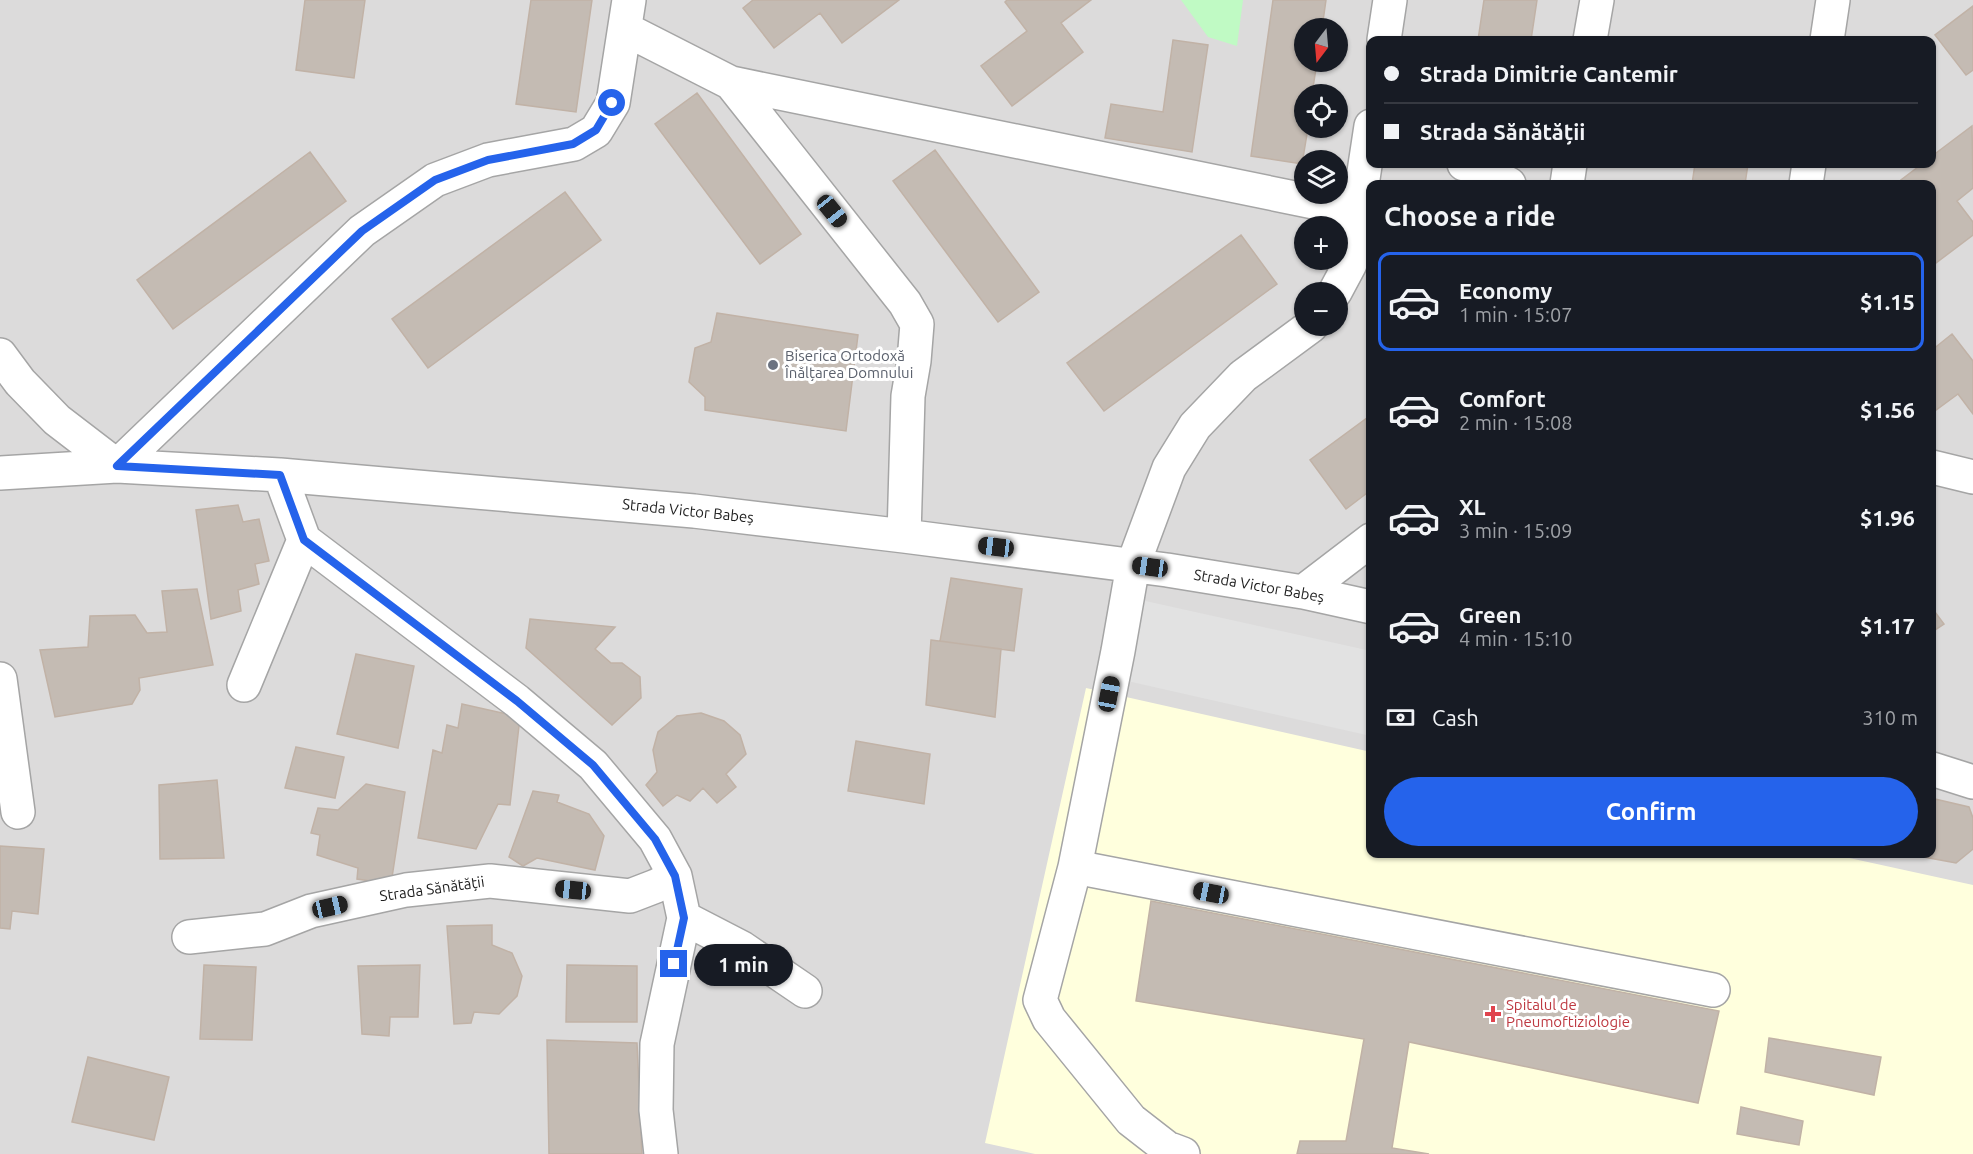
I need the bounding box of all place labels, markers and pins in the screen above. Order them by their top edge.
place label: Biserica Ortodoxă Înălțarea Domnului [784,347,913,381]
marker: Biserica Ortodoxă Înălțarea Domnului [766,358,780,372]
place label: Spitalul de Pneumoftiziologie [1506,996,1630,1030]
marker: Spitalul de Pneumoftiziologie [1484,1005,1502,1023]

